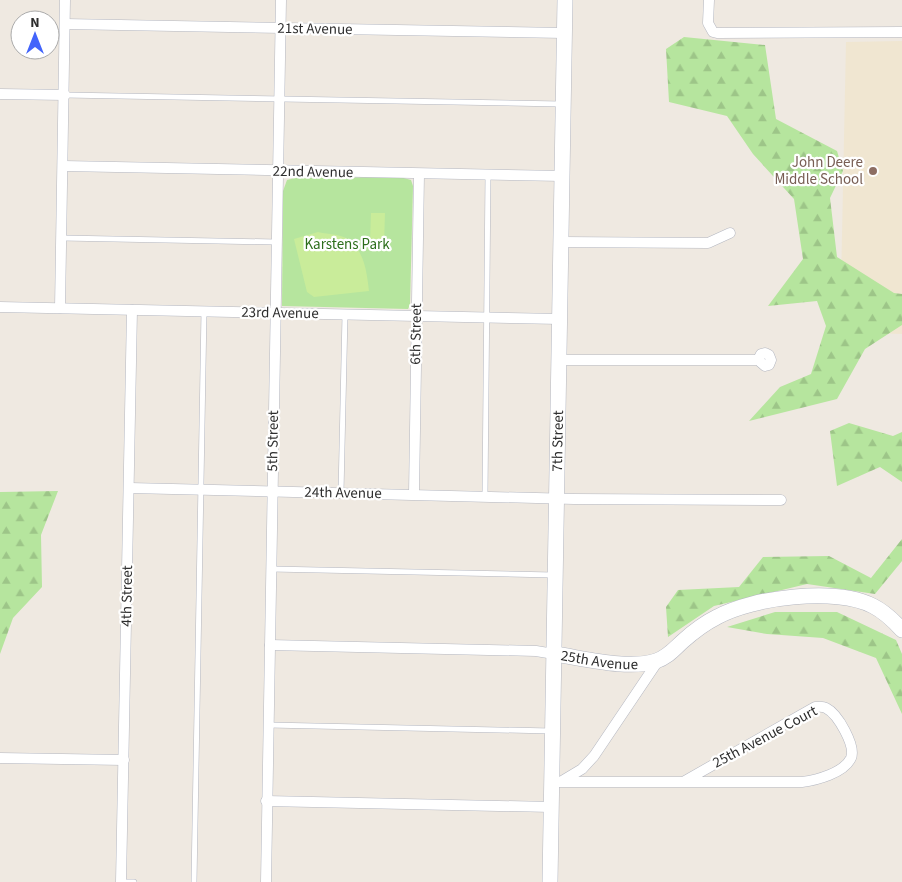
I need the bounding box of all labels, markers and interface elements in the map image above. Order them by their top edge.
north arrow [10,10,60,60]
text: N [30,13,40,33]
street label: 21st Avenue [277,18,353,40]
place label: John Deere Middle School [774,152,863,190]
street label: 22nd Avenue [272,161,354,183]
marker: John Deere Middle School [867,165,879,177]
park label: Karstens Park [304,234,390,255]
street label: 23rd Avenue [241,302,319,324]
street label: 6th Street [405,303,427,365]
street label: 5th Street [262,410,284,472]
street label: 7th Street [546,410,569,472]
street label: 24th Avenue [304,482,382,504]
street label: 4th Street [116,565,138,627]
street label: 25th Avenue [559,645,638,675]
street label: 25th Avenue Court [709,701,821,773]

